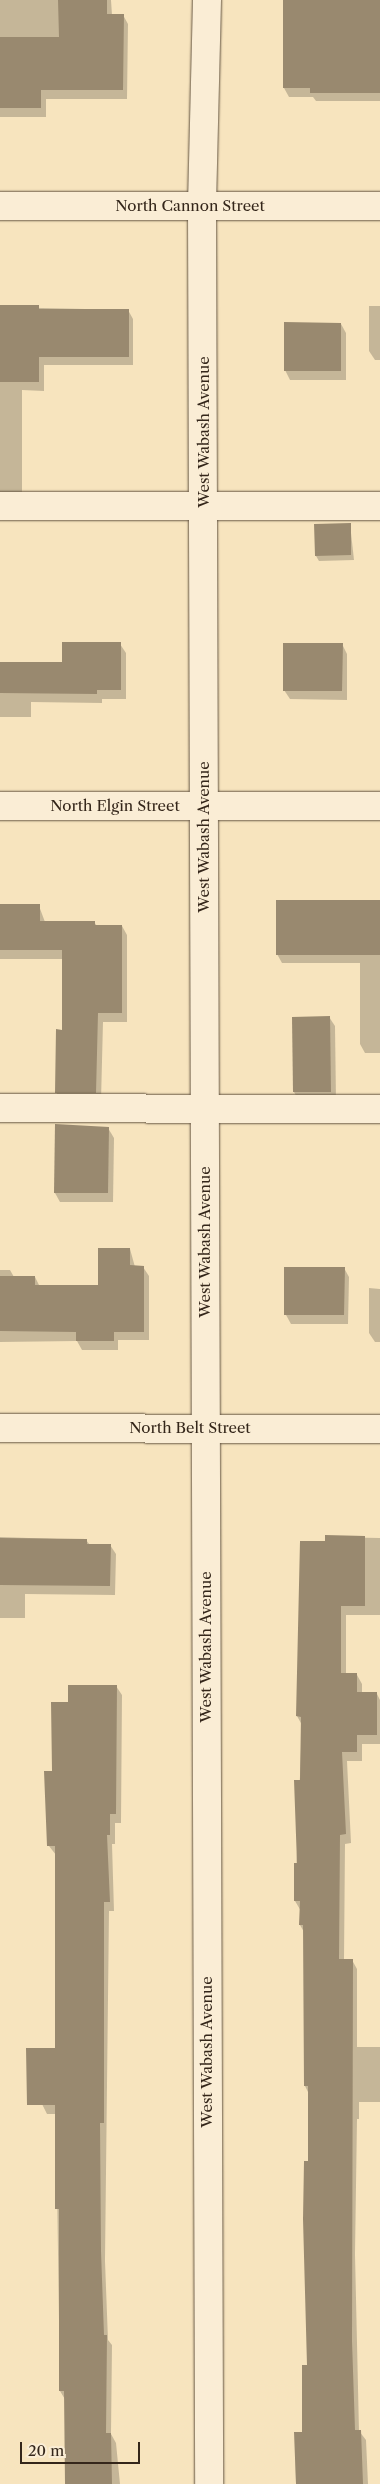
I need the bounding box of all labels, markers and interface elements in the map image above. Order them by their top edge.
street label: North Cannon Street [115,197,265,215]
street label: West Wabash Avenue [195,356,213,508]
street label: West Wabash Avenue [195,761,213,913]
street label: North Elgin Street [50,797,180,815]
street label: West Wabash Avenue [196,1166,214,1318]
street label: North Belt Street [129,1419,251,1437]
street label: West Wabash Avenue [197,1571,215,1723]
street label: West Wabash Avenue [198,1976,216,2128]
scale bar [22,2432,142,2464]
text: 20 m [28,2441,64,2460]

